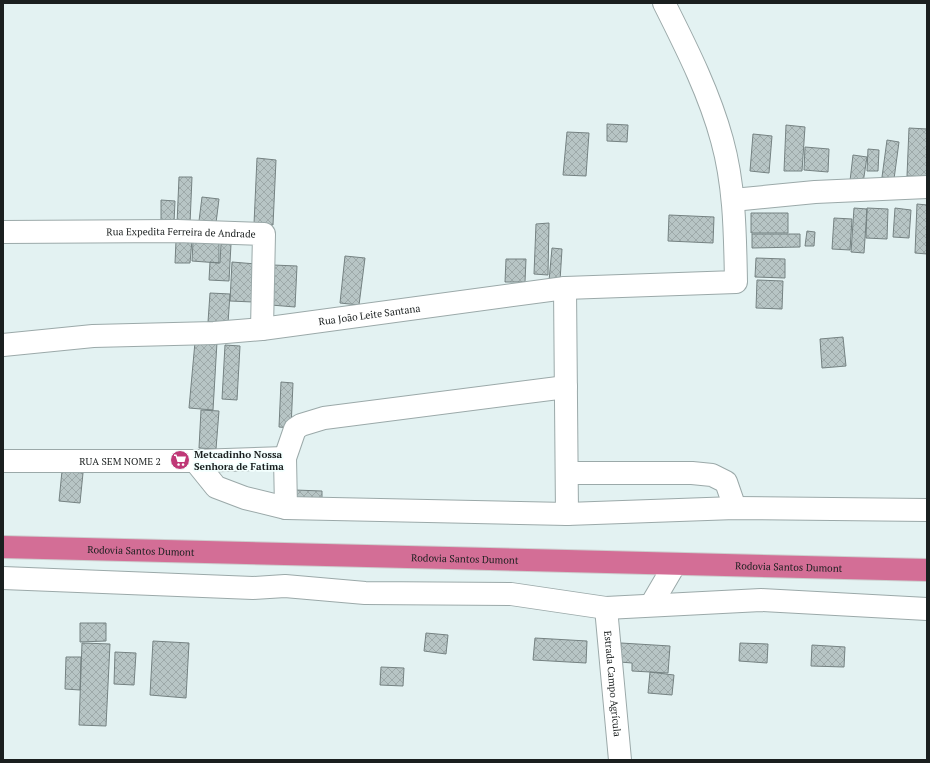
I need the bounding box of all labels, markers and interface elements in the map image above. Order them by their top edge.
street label: Rua Expedita Ferreira de Andrade [106,225,256,241]
street label: Rua João Leite Santana [318,302,421,328]
place label: Metcadinho Nossa Senhora de Fatima [194,448,284,473]
supermarket icon: Metcadinho Nossa Senhora de Fatima [169,449,191,471]
street label: RUA SEM NOME 2 [79,455,161,468]
street label: Rodovia Santos Dumont [87,543,195,559]
street label: Rodovia Santos Dumont [411,551,519,567]
street label: Rodovia Santos Dumont [735,559,843,575]
street label: Estrada Campo Agrícula [601,630,624,737]

